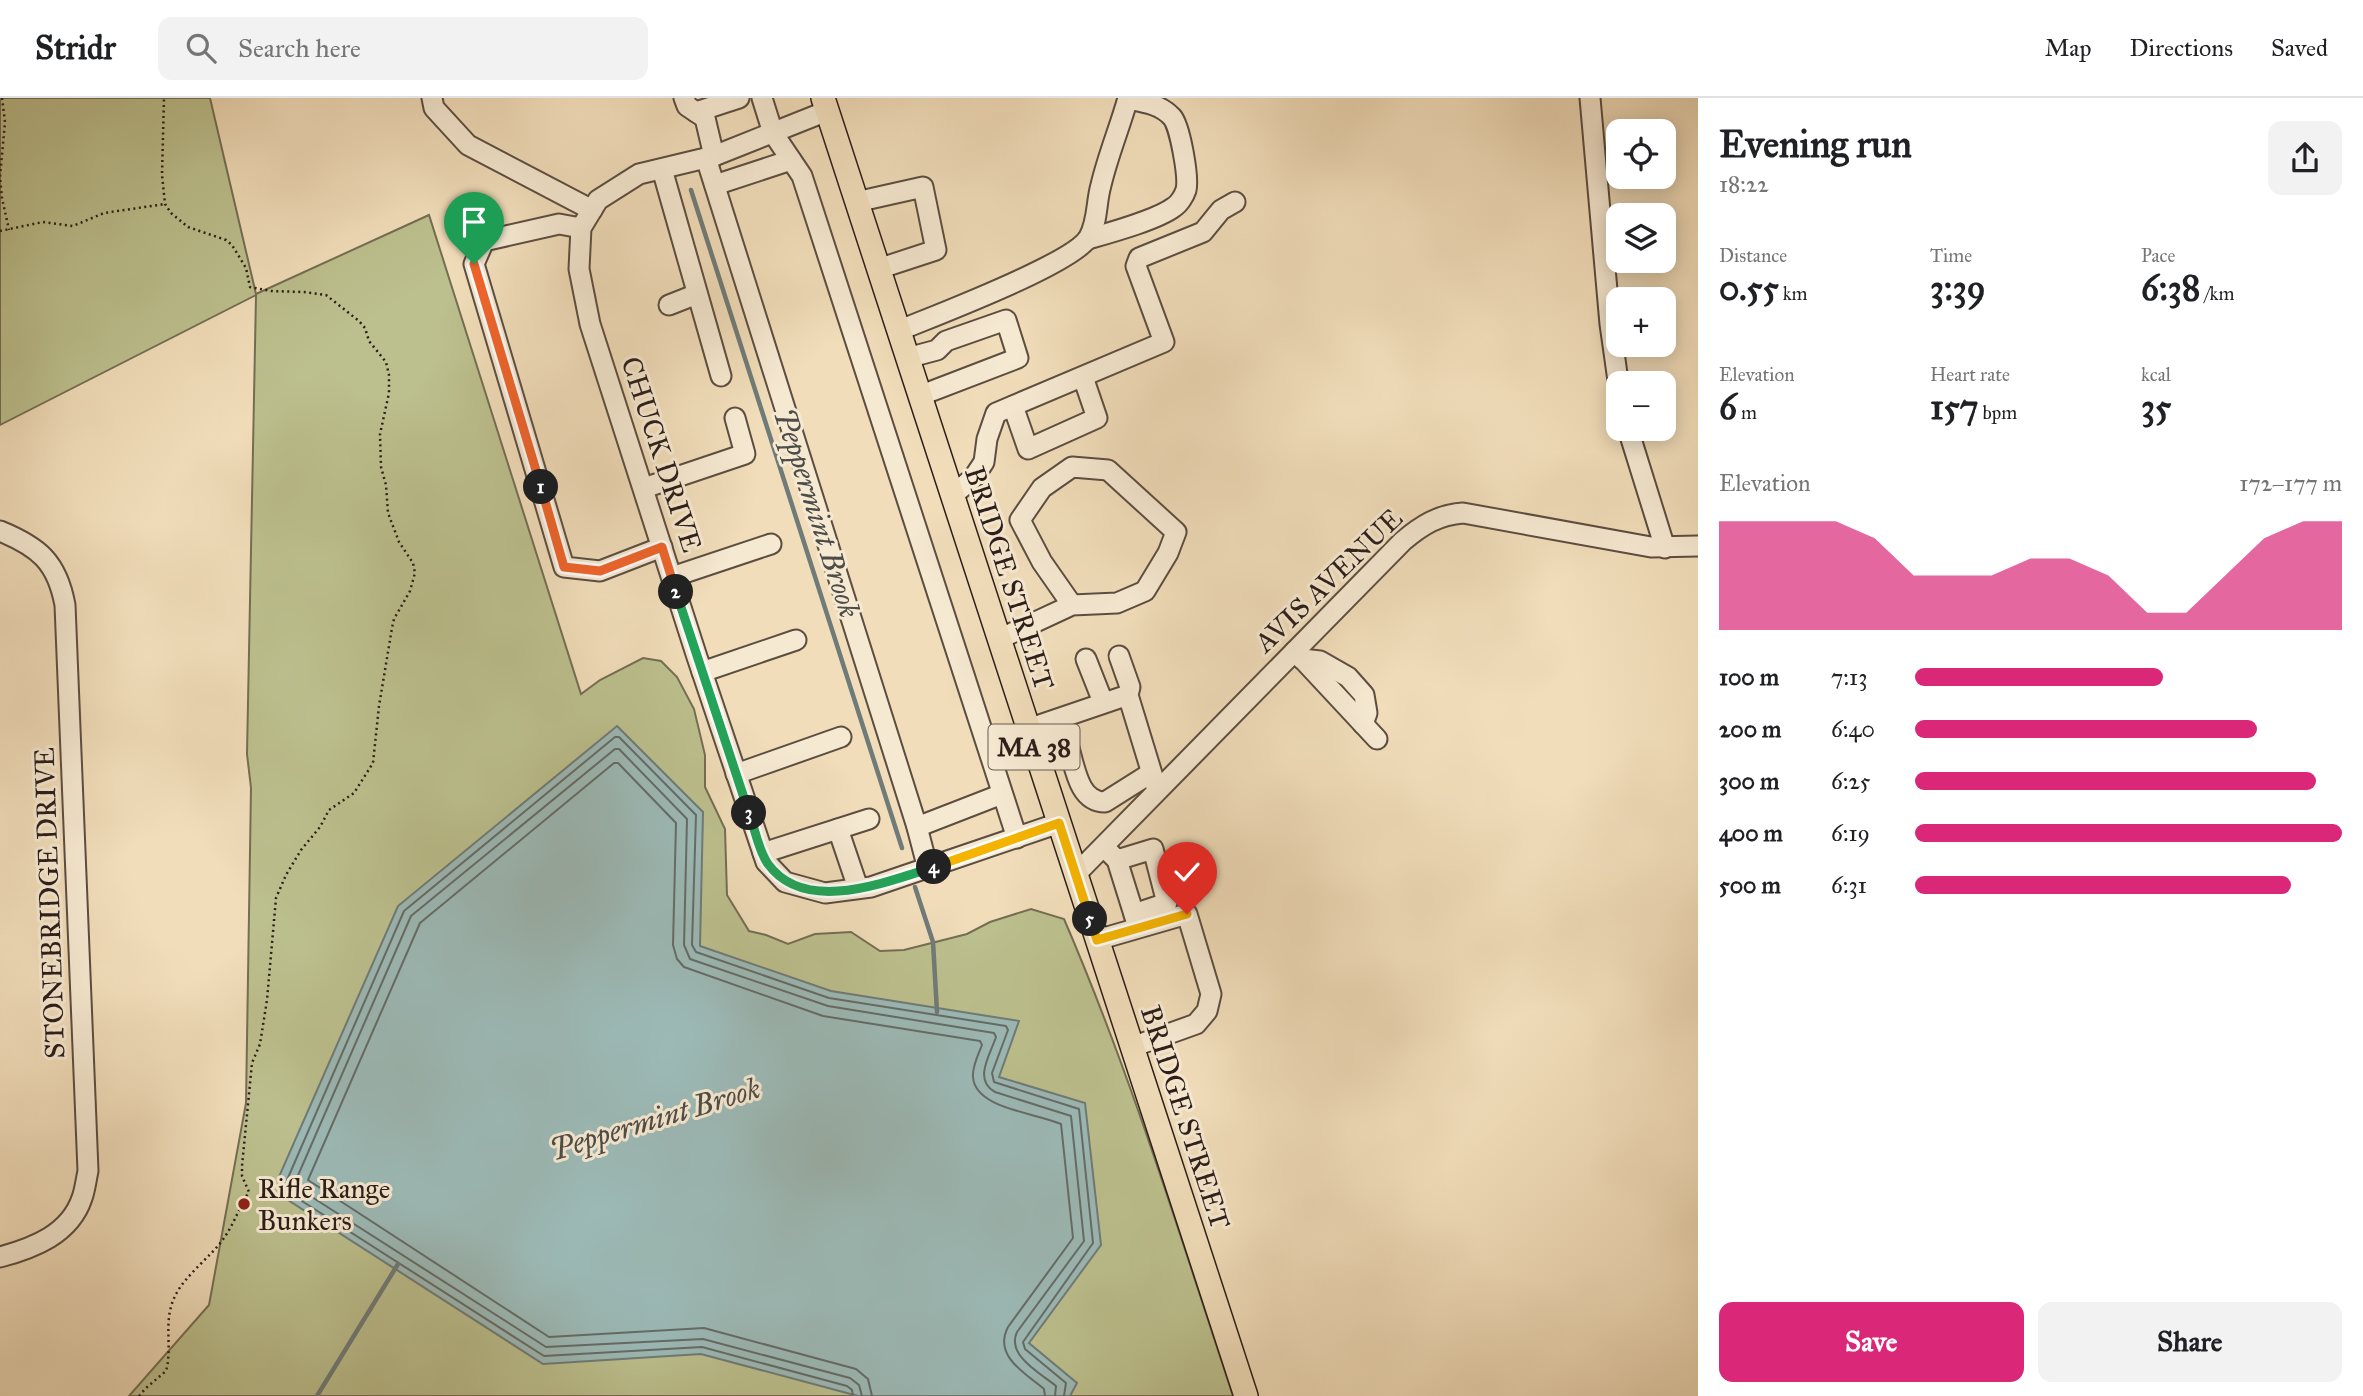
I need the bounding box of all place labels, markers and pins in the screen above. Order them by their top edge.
pin [444,192,504,264]
pin: 1 [524,470,558,504]
pin: 2 [658,574,694,610]
pin: 3 [732,796,766,830]
pin [1157,842,1217,914]
pin: 4 [916,850,951,884]
pin: 5 [1072,902,1108,936]
place label: Rifle Range Bunkers [258,1171,390,1238]
marker: Rifle Range Bunkers [236,1196,252,1212]

